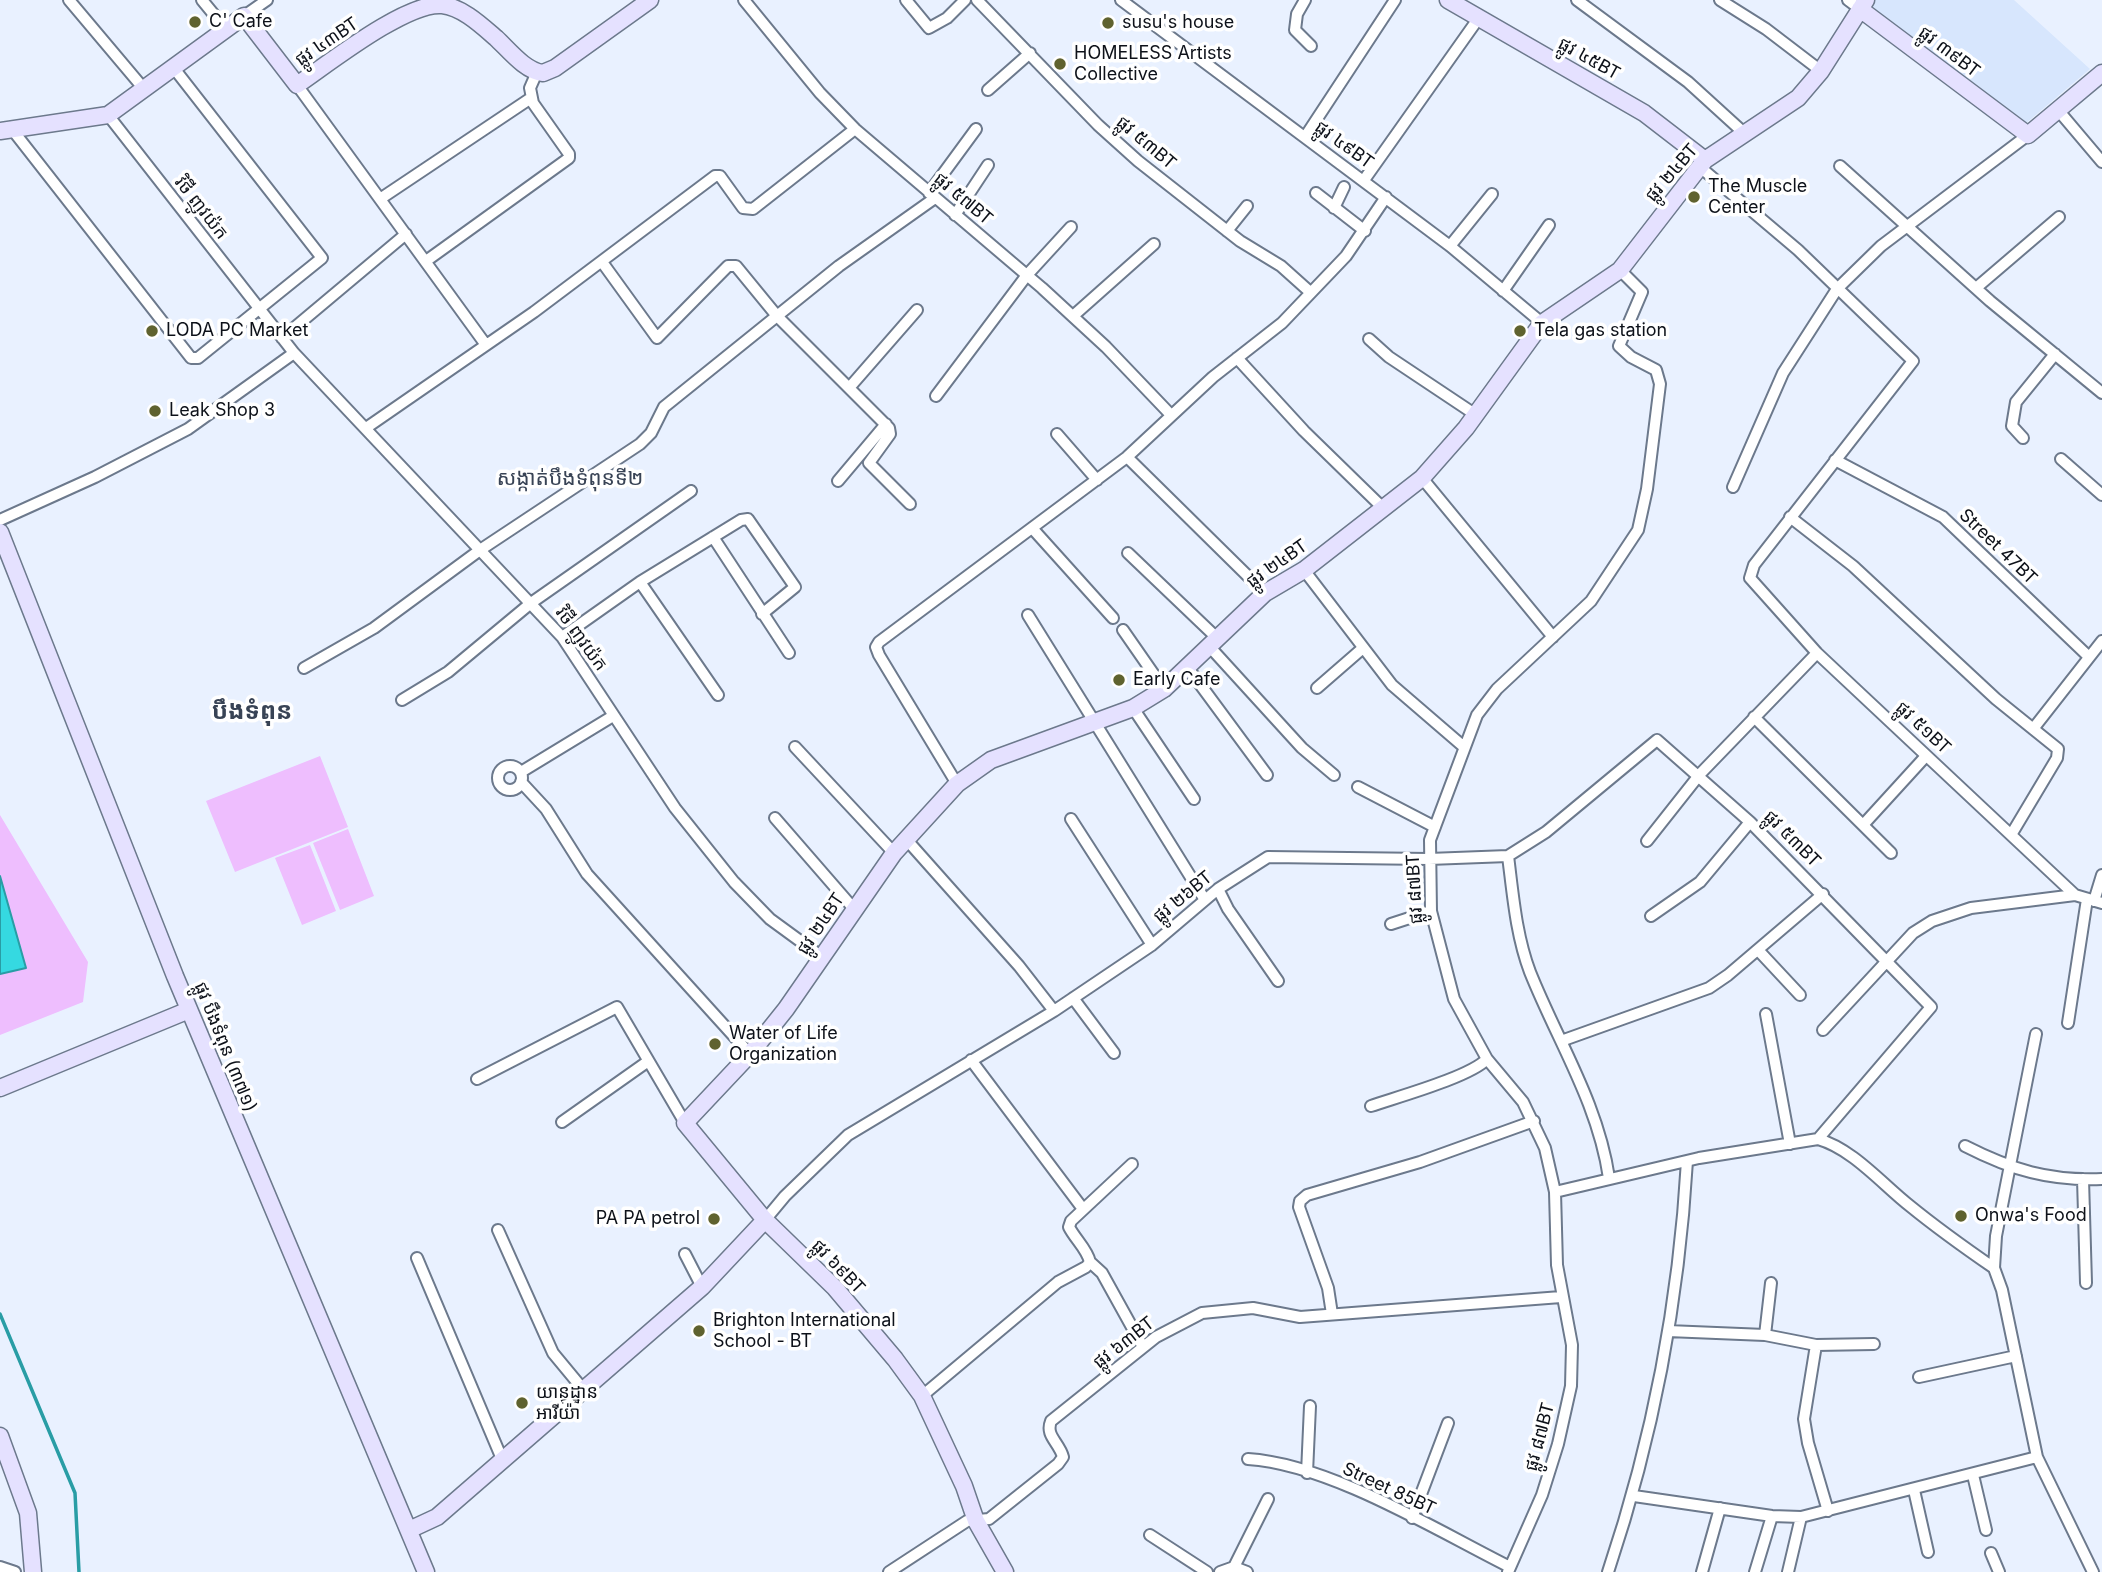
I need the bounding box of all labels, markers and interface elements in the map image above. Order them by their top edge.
place label: C' Cafe [209,11,272,33]
place label: susu's house [1122,12,1234,34]
street label: ផ្លូវ ៤៣BT [291,13,363,71]
marker: C' Cafe [187,14,203,30]
marker: susu's house [1100,15,1116,31]
street label: ផ្លូវ ៣៩BT [1914,22,1984,82]
street label: ផ្លូវ ៤៥BT [1554,33,1624,85]
place label: HOMELESS Artists Collective [1074,43,1232,86]
marker: HOMELESS Artists Collective [1052,56,1068,72]
street label: ផ្លូវ ៥៣BT [1112,112,1180,174]
street label: ផ្លូវ ៤៩BT [1310,116,1378,174]
street label: ផ្លូវ ២៤BT [1641,140,1703,206]
street label: ផ្លូវ ៥៧BT [929,168,997,230]
street label: វិថី ញូវយ៉ក [170,172,232,244]
place label: The Muscle Center [1708,176,1807,218]
marker: The Muscle Center [1686,189,1702,205]
place label: LODA PC Market [166,320,308,342]
place label: Tela gas station [1534,320,1667,342]
marker: LODA PC Market [144,323,160,339]
marker: Tela gas station [1512,323,1528,339]
place label: Leak Shop 3 [169,400,275,422]
marker: Leak Shop 3 [147,403,163,419]
district label: សង្កាត់បឹងទំពុនទី២ [497,466,643,492]
street label: Street 47BT [1955,504,2041,590]
street label: ផ្លូវ ២៤BT [1242,535,1312,593]
street label: វិថី ញូវយ៉ក [551,603,611,675]
place label: Early Cafe [1133,669,1220,691]
marker: Early Cafe [1111,672,1127,688]
street label: ផ្លូវ ៥១BT [1891,697,1955,759]
district label: បឹងទំពុន [212,698,292,726]
street label: ផ្លូវ ៥៣BT [1759,806,1825,872]
street label: ផ្លូវ ៨៧BT [1402,853,1428,925]
street label: ផ្លូវ ២៦BT [1149,867,1217,927]
street label: ផ្លូវ ២៤BT [793,889,849,959]
street label: ផ្លូវ បឹងទំពុន (៣៧១) [189,979,261,1115]
place label: Water of Life Organization [729,1023,838,1066]
marker: Water of Life Organization [707,1036,723,1052]
place label: Onwa's Food [1975,1205,2087,1227]
place label: PA PA petrol [596,1208,700,1230]
marker: Onwa's Food [1953,1208,1969,1224]
marker: PA PA petrol [706,1211,722,1227]
street label: ផ្លូវ ៦៩BT [807,1235,869,1299]
place label: Brighton International School - BT [713,1310,896,1352]
street label: ផ្លូវ ៦៣BT [1089,1312,1159,1374]
marker: Brighton International School - BT [691,1323,707,1339]
place label: យាន្ដដ្ឋាន អារីយ៉ា [536,1382,598,1424]
marker: យាន្ដដ្ឋាន អារីយ៉ា [514,1395,530,1411]
street label: ផ្លូវ ៨៧BT [1520,1400,1560,1474]
street label: Street 85BT [1339,1458,1439,1520]

